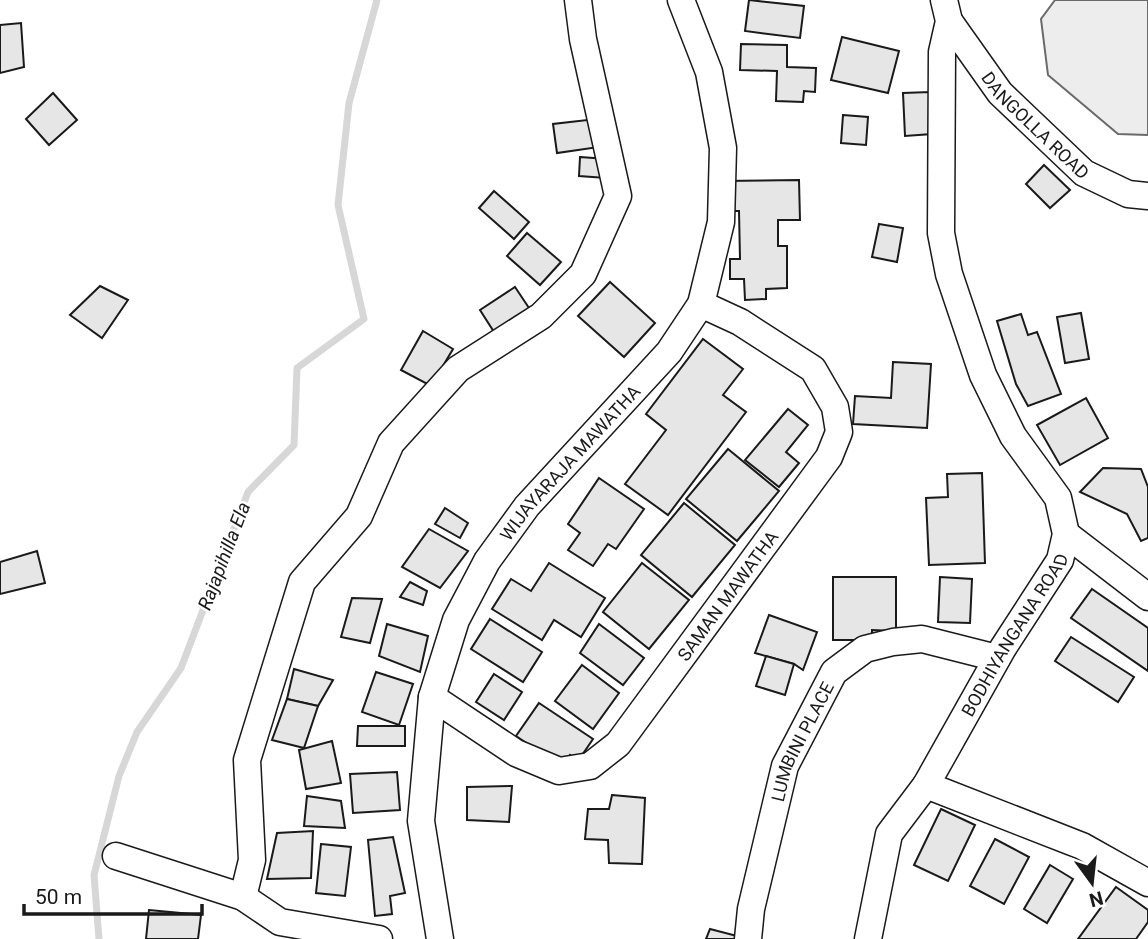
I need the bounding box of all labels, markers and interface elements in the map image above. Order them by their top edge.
street label: DANGOLLA ROAD [978,67,1094,183]
street label: WIJAYARAJA MAWATHA [495,380,644,544]
water label: Rajapihilla Ela [193,499,255,613]
street label: SAMAN MAWATHA [673,526,782,665]
street label: BODHIYANGANA ROAD [956,551,1072,720]
street label: LUMBINI PLACE [766,678,838,803]
north arrow [1057,848,1127,918]
scale bar [24,872,203,916]
text: 50 m [35,885,82,909]
text: N [1087,886,1106,912]

